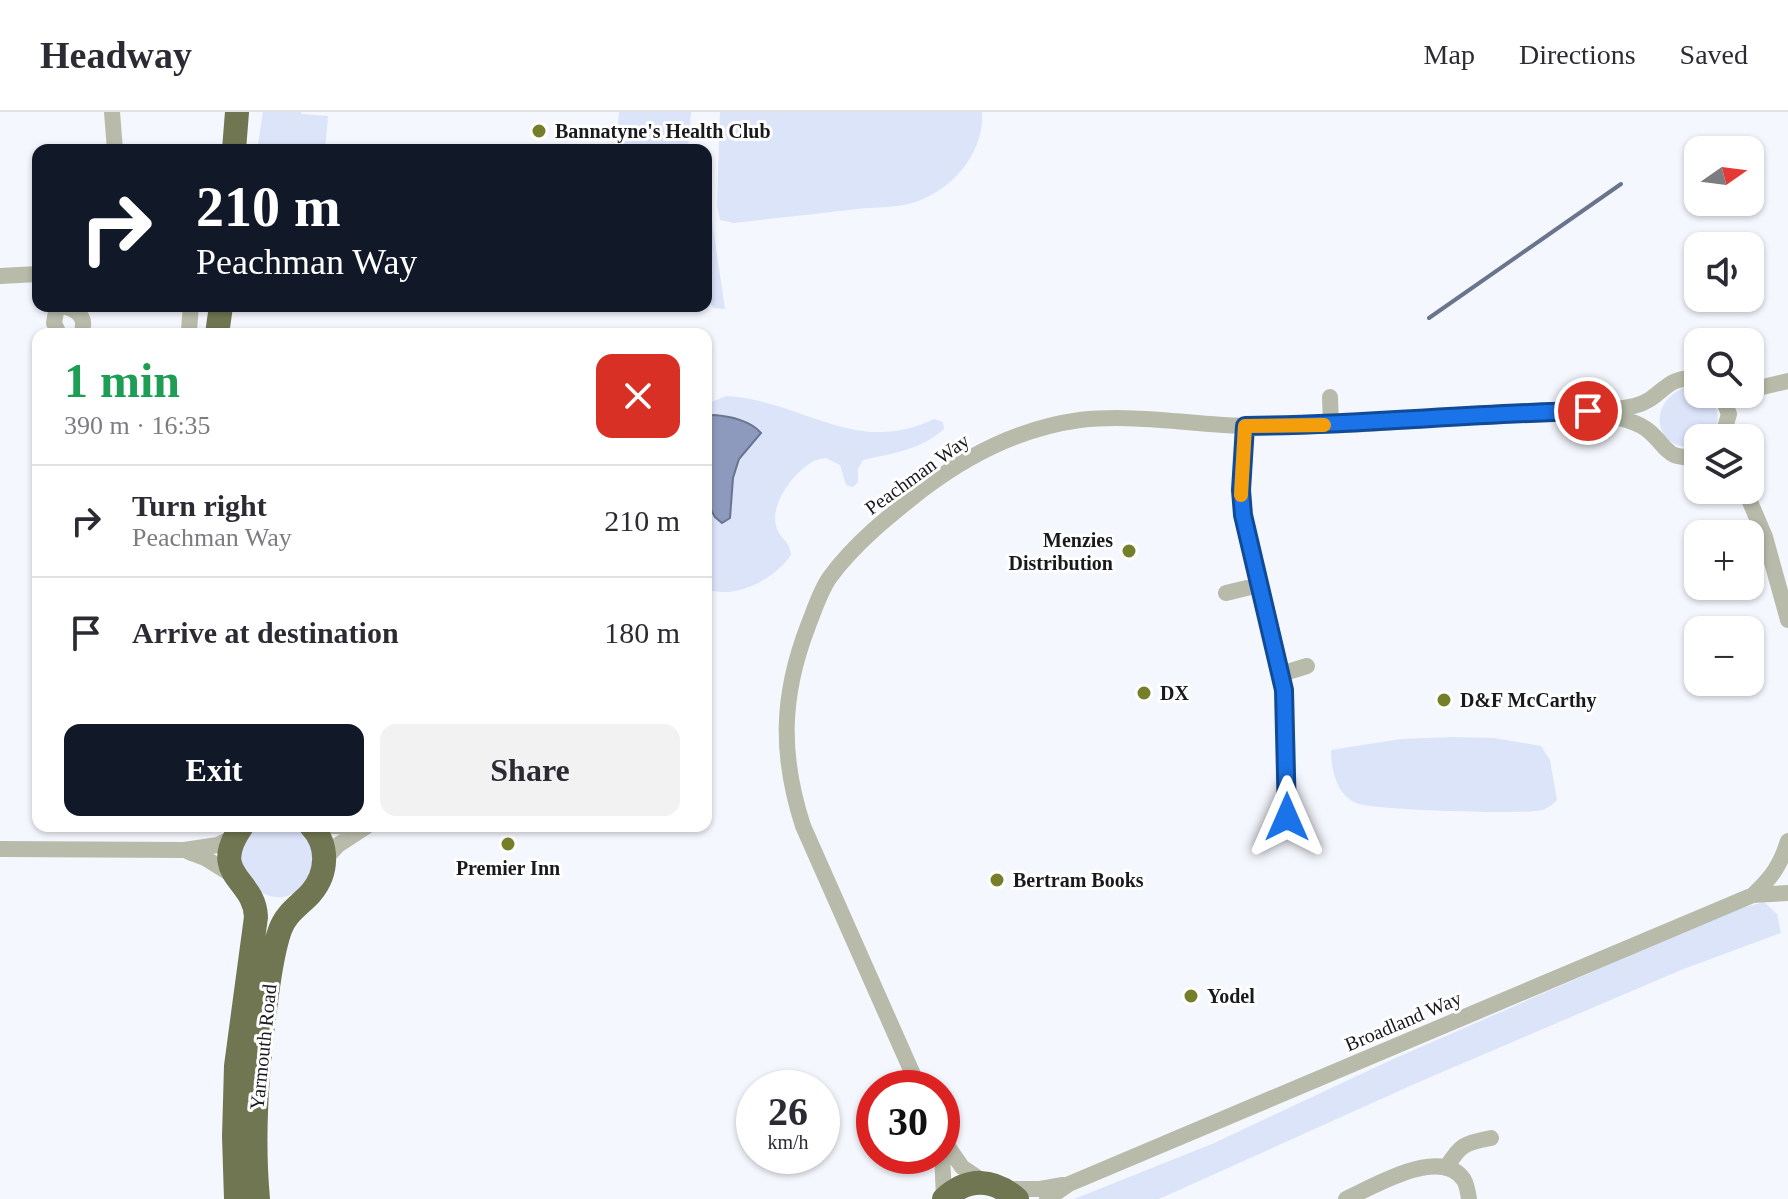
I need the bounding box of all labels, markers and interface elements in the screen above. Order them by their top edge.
text: Headway [40,34,192,76]
text: Map [1424,39,1475,70]
text: Directions [1519,39,1636,70]
text: Saved [1680,39,1748,70]
place label: Bannatyne's Health Club [555,120,771,143]
marker: Bannatyne's Health Club [530,122,548,140]
north arrow [1684,136,1764,216]
map controls [1684,136,1764,696]
icon: right [64,176,168,280]
text: 210 m [196,176,341,238]
button: sound [1684,232,1764,312]
text: Peachman Way [196,242,417,282]
button: search [1684,328,1764,408]
text: 1 min [64,354,180,407]
button: close [596,354,680,438]
pin [1554,377,1622,445]
icon: arrive [1566,389,1610,433]
text: 390 m · 16:35 [64,411,211,440]
button: layers [1684,424,1764,504]
street label: Peachman Way [861,429,974,520]
text: Turn right [132,489,267,522]
icon: right [64,499,108,543]
text: 210 m [604,504,680,537]
button: + [1684,520,1764,600]
text: Peachman Way [132,523,292,552]
place label: Menzies Distribution [1009,529,1113,574]
marker: Menzies Distribution [1120,542,1138,560]
icon: arrive [64,611,108,655]
text: Arrive at destination [132,616,399,649]
text: 180 m [604,616,680,649]
button: − [1684,616,1764,696]
place label: DX [1160,682,1189,704]
marker: DX [1135,684,1153,702]
place label: D&F McCarthy [1460,689,1596,712]
marker: D&F McCarthy [1435,691,1453,709]
button: Exit [64,724,364,816]
button: Share [380,724,680,816]
position arrow [1245,775,1329,859]
marker: Premier Inn [499,835,517,853]
place label: Premier Inn [456,857,560,879]
place label: Bertram Books [1013,869,1144,891]
marker: Bertram Books [988,871,1006,889]
street label: Yarmouth Road [245,983,281,1111]
place label: Yodel [1207,985,1255,1007]
marker: Yodel [1182,987,1200,1005]
street label: Broadland Way [1342,987,1465,1056]
speed limit sign: 30 [856,1070,960,1174]
text: 26 [768,1089,808,1134]
text: km/h [767,1131,809,1153]

